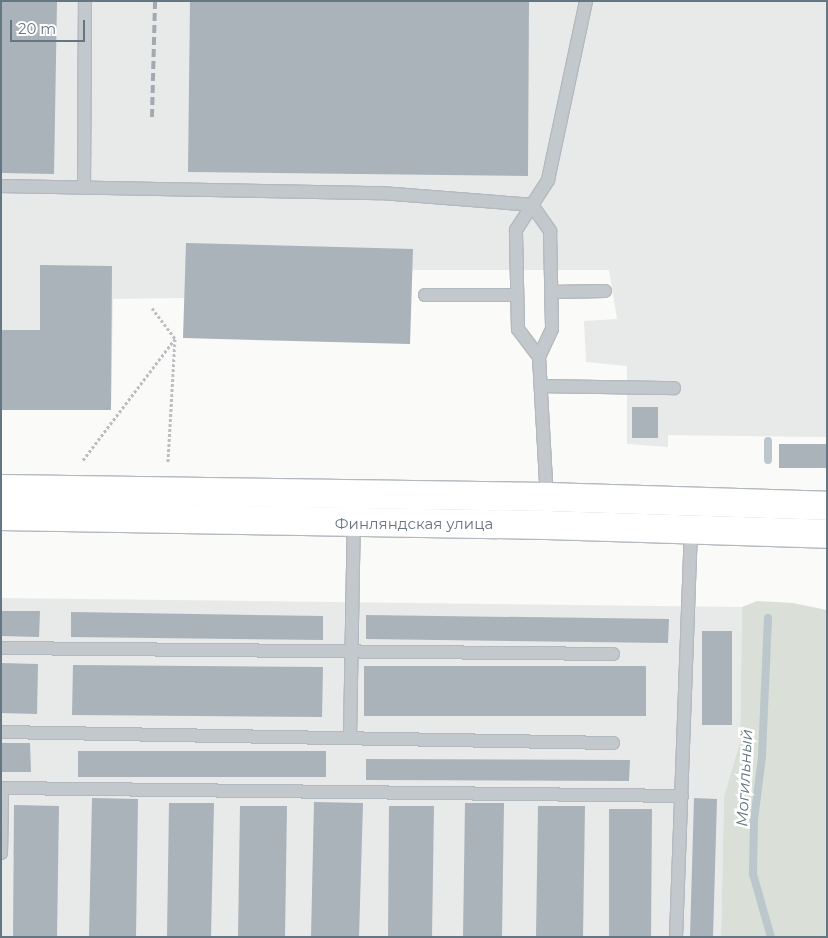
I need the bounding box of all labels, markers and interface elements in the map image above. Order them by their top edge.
scale bar [12,10,88,42]
text: 20 m [18,19,56,38]
street label: Финляндская улица [335,515,493,533]
water label: Могильный [733,729,757,827]

